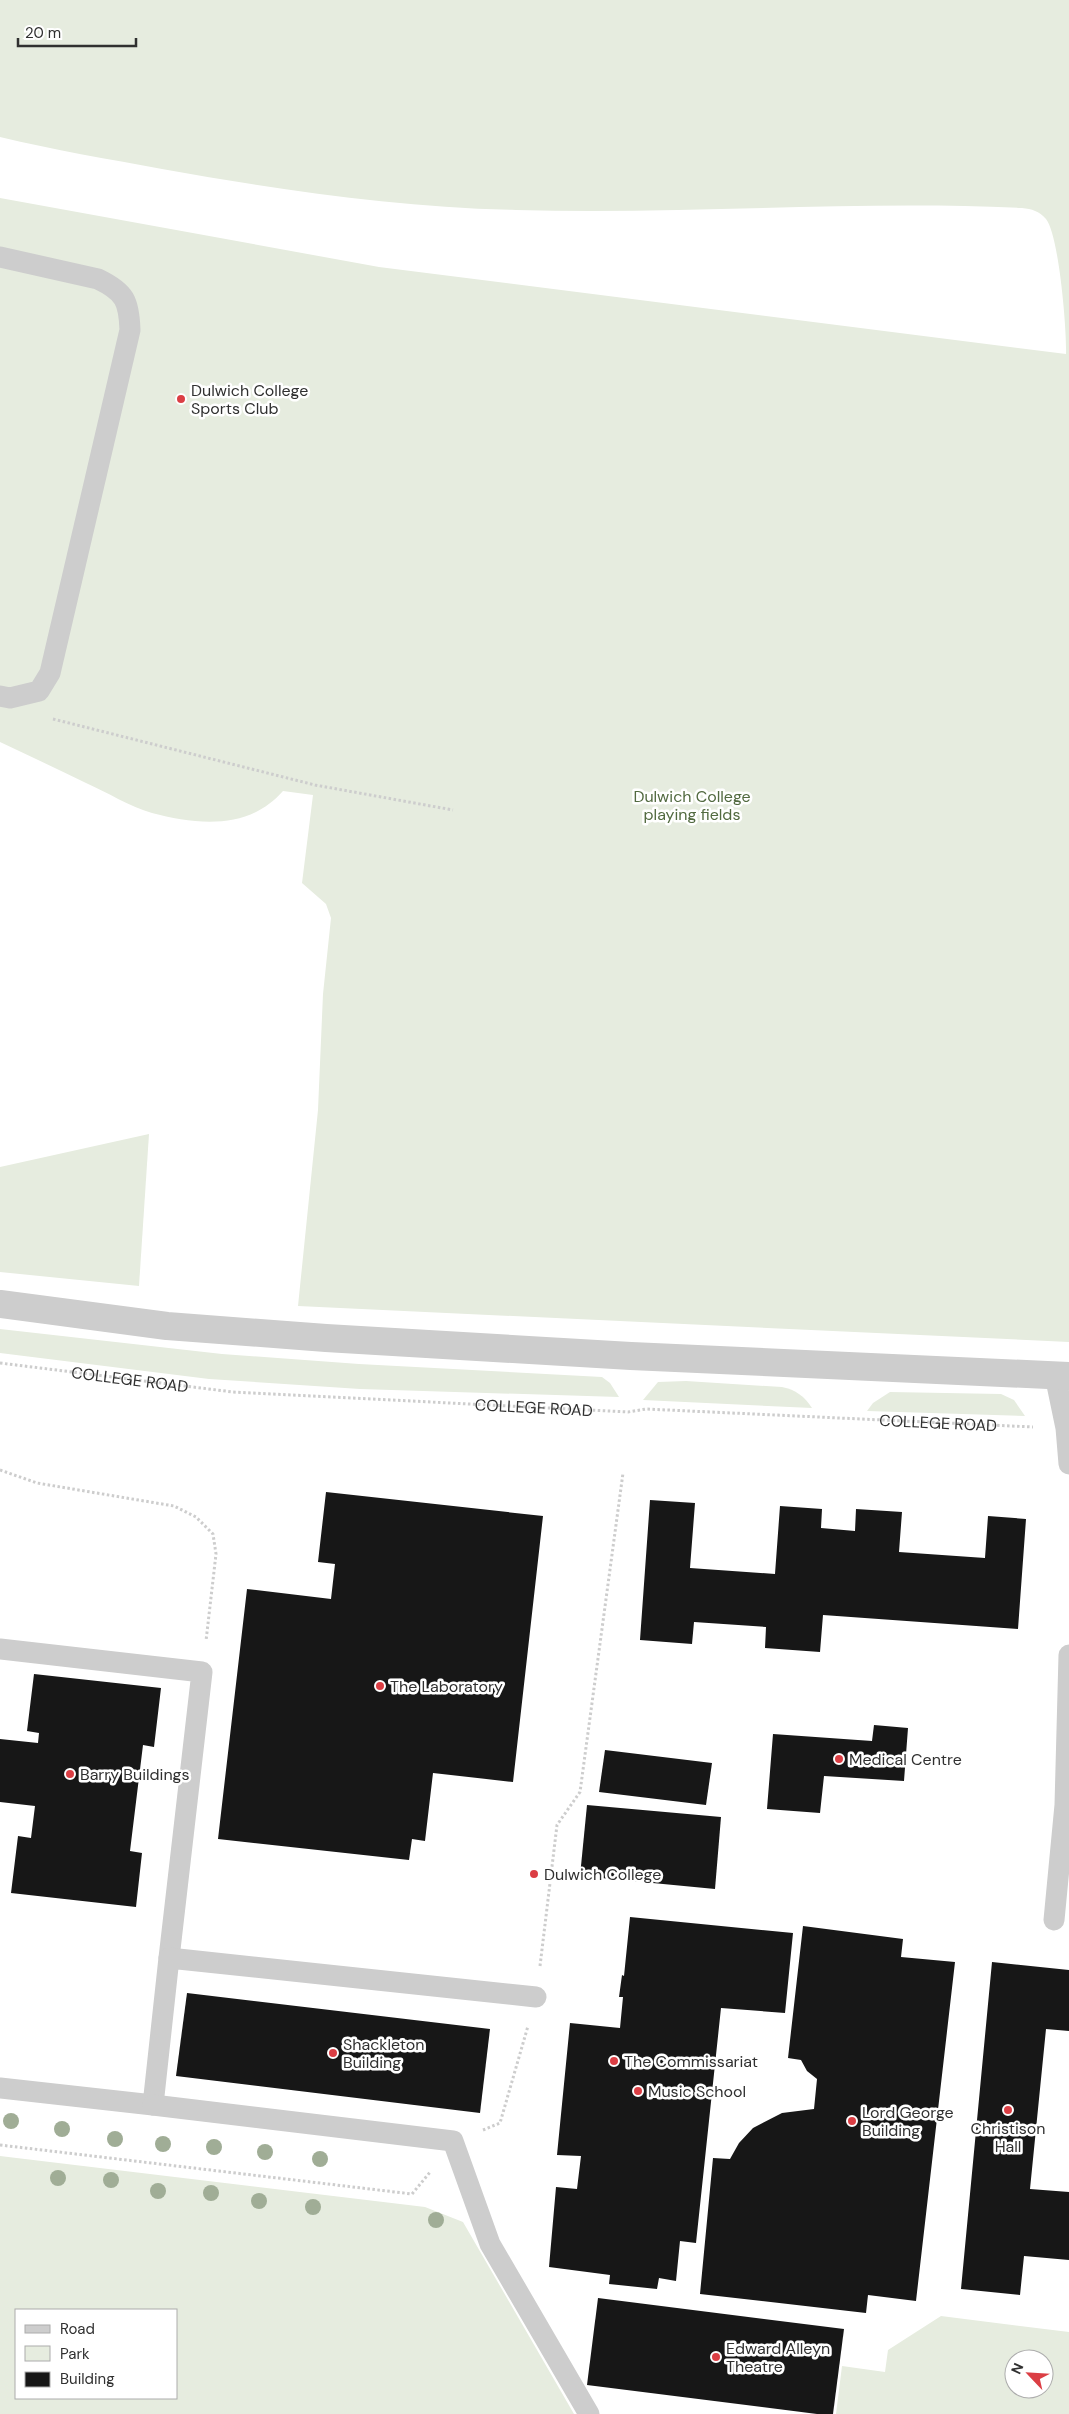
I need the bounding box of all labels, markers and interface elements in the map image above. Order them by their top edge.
scale bar [18,15,135,47]
text: 20 m [25,23,61,43]
place label: Dulwich College Sports Club [191,380,308,419]
marker: Dulwich College Sports Club [175,393,187,405]
park label: Dulwich College playing fields [633,786,751,825]
street label: COLLEGE ROAD [70,1362,190,1397]
street label: COLLEGE ROAD [474,1394,593,1421]
street label: COLLEGE ROAD [879,1410,998,1436]
place label: The Laboratory [390,1676,503,1697]
marker: The Laboratory [374,1680,386,1692]
place label: Medical Centre [849,1749,962,1770]
marker: Medical Centre [833,1753,845,1765]
place label: Barry Buildings [80,1764,190,1785]
marker: Barry Buildings [64,1768,76,1780]
place label: Dulwich College [544,1864,661,1885]
marker: Dulwich College [528,1868,540,1880]
place label: Shackleton Building [343,2034,425,2073]
marker: Shackleton Building [327,2047,339,2059]
place label: The Commissariat [624,2051,758,2072]
marker: The Commissariat [608,2055,620,2067]
place label: Music School [648,2081,746,2102]
marker: Music School [632,2085,644,2097]
place label: Lord George Building [862,2102,954,2141]
marker: Christison Hall [1002,2104,1014,2116]
marker: Lord George Building [846,2115,858,2127]
place label: Christison Hall [971,2118,1045,2157]
legend [15,2309,178,2399]
text: Road [60,2319,95,2339]
place label: Edward Alleyn Theatre [726,2338,830,2377]
text: Park [60,2344,90,2364]
north arrow [1004,2349,1054,2399]
marker: Edward Alleyn Theatre [710,2351,722,2363]
text: N [1007,2360,1028,2377]
text: Building [60,2369,115,2389]

